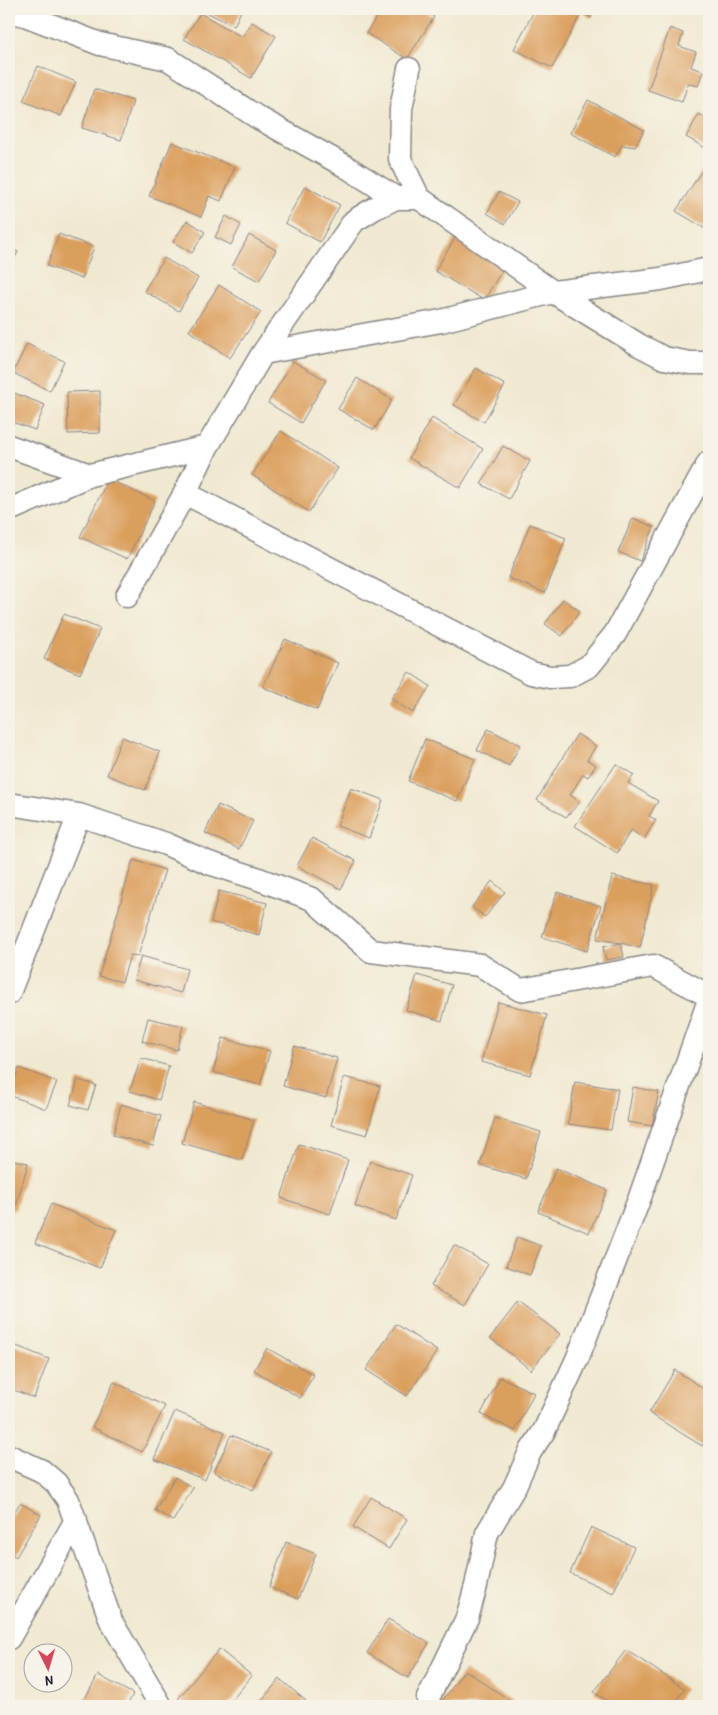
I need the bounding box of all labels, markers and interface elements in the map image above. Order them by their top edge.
north arrow [22,1642,72,1692]
text: N [44,1672,54,1691]

